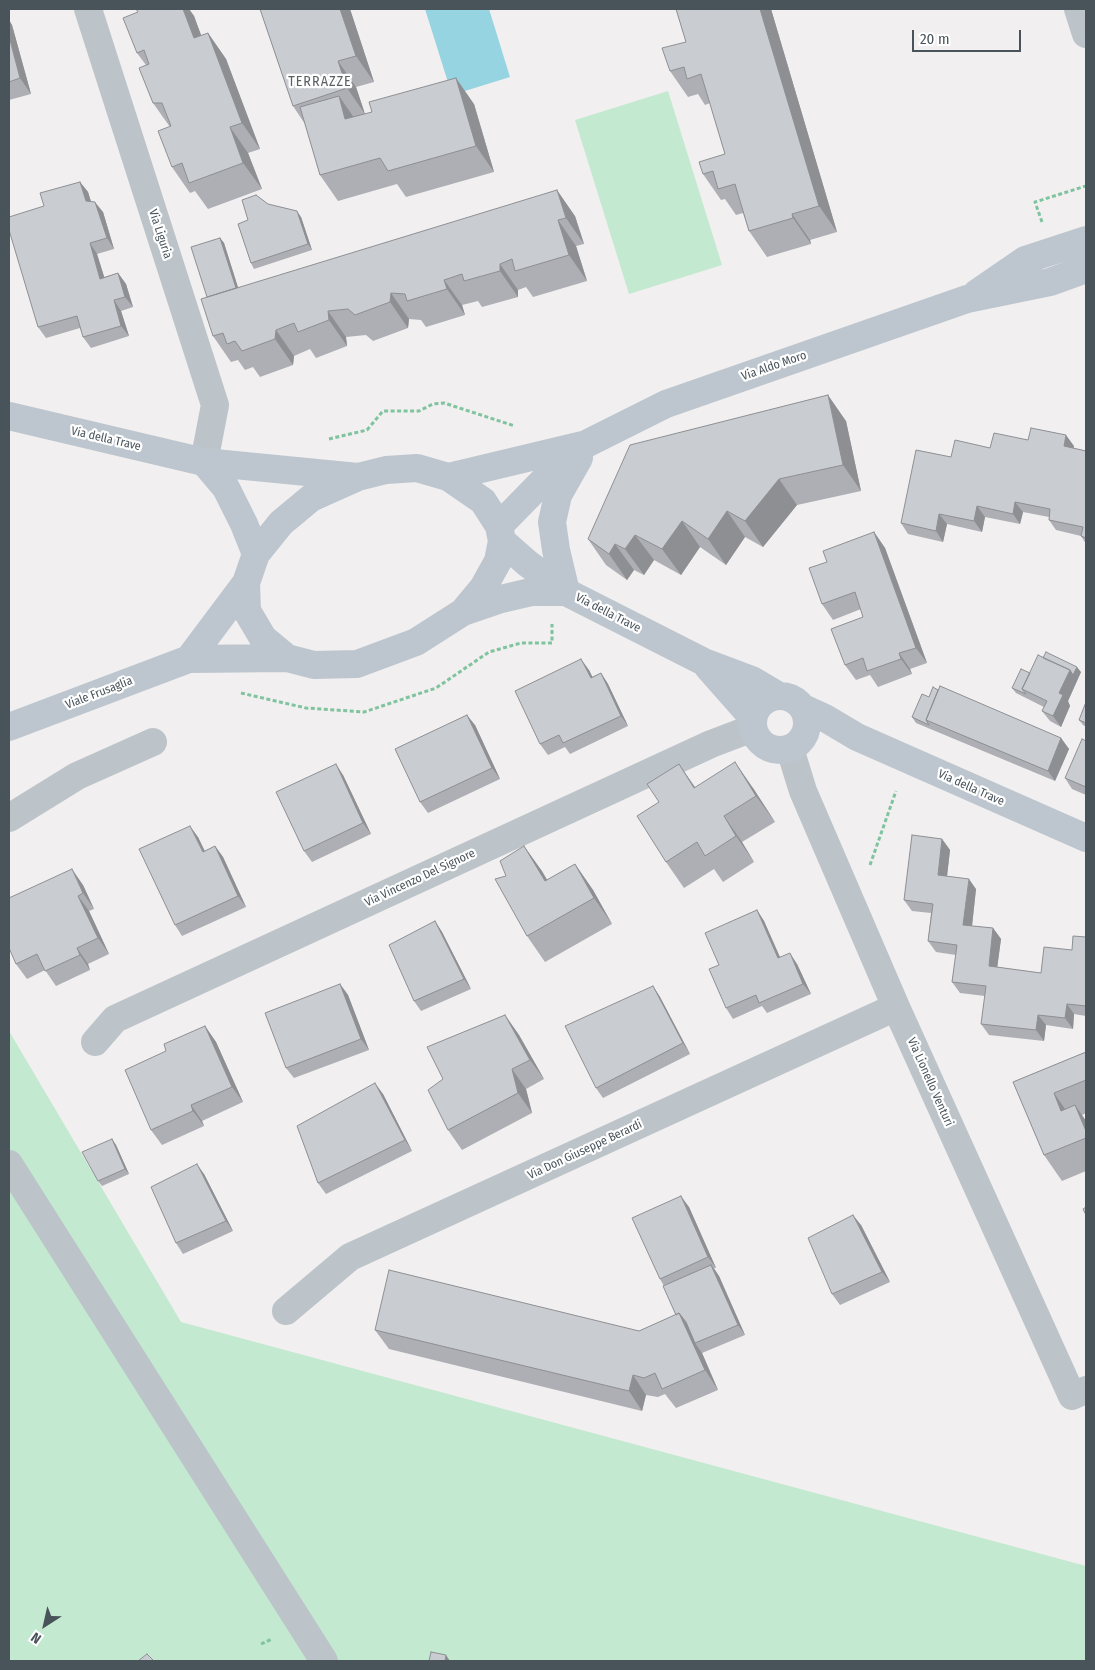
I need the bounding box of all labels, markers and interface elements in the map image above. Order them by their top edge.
scale bar [915,20,1024,52]
text: 20 m [920,30,950,48]
district label: TERRAZZE [287,74,353,90]
street label: Via Liguria [145,207,175,261]
street label: Via Aldo Moro [740,348,808,384]
street label: Via della Trave [70,424,142,454]
street label: Via della Trave [573,590,643,636]
street label: Viale Frusaglia [63,674,135,712]
street label: Via della Trave [936,767,1006,809]
street label: Via Vincenzo Del Signore [363,846,477,910]
street label: Via Lionello Venturi [904,1035,956,1129]
street label: Via Don Giuseppe Berardi [526,1117,644,1183]
north arrow [20,1600,70,1650]
text: N [28,1628,44,1647]

